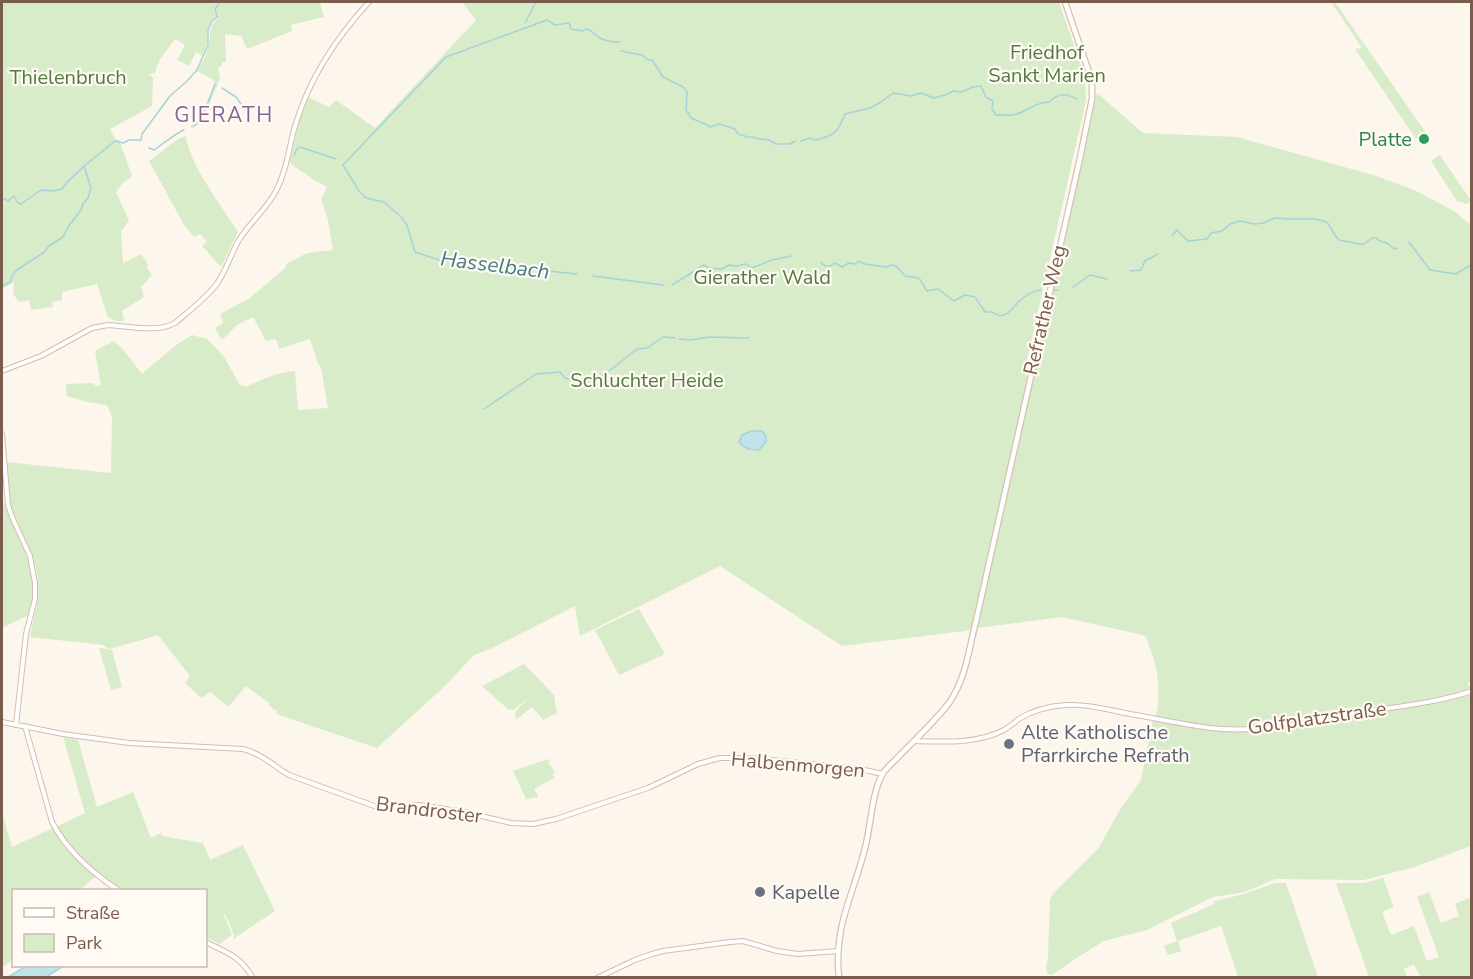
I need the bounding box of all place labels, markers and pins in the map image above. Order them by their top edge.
place label: Platte [1359,126,1412,153]
marker: Platte [1417,132,1431,146]
place label: Alte Katholische Pfarrkirche Refrath [1021,719,1190,769]
marker: Alte Katholische Pfarrkirche Refrath [1002,737,1016,751]
place label: Kapelle [772,879,840,906]
marker: Kapelle [753,885,767,899]

